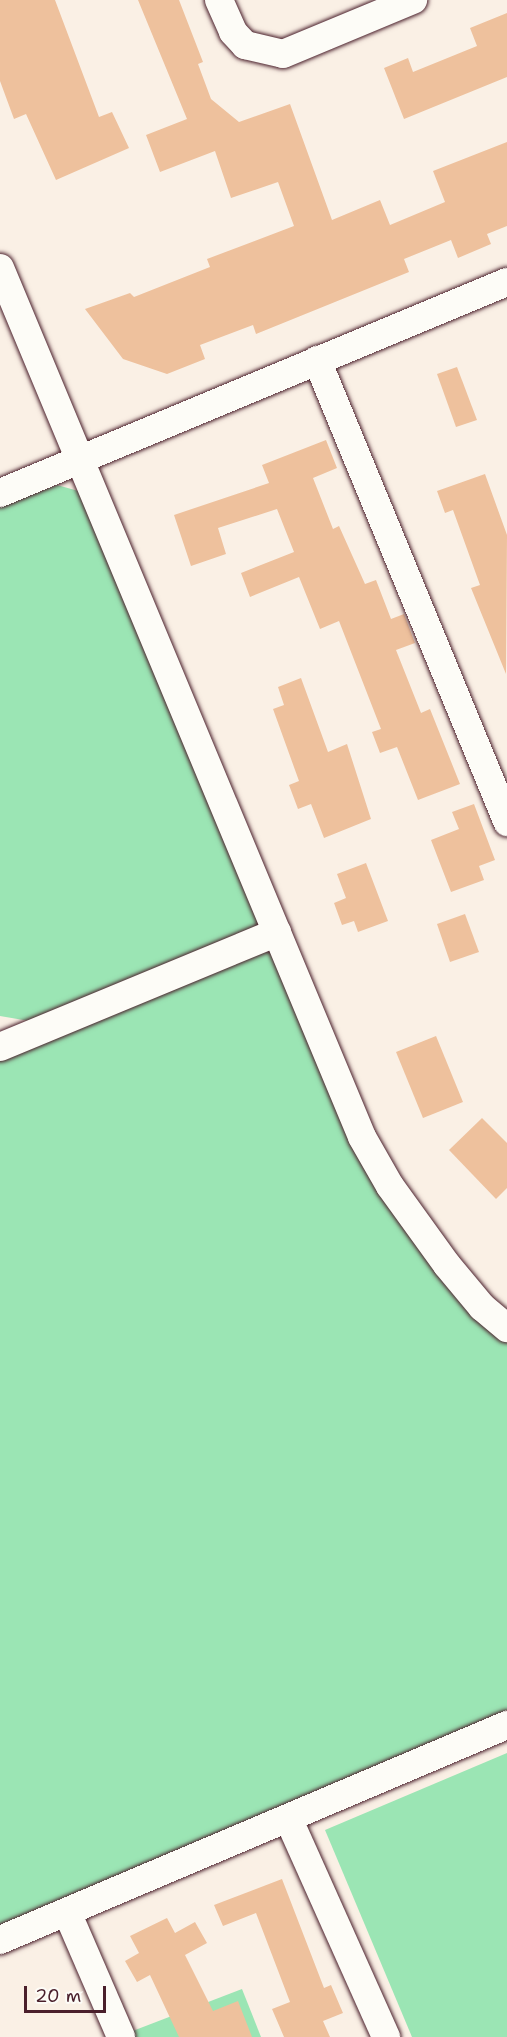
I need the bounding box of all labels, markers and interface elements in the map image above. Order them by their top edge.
scale bar [27,1974,110,2012]
text: 20 m [35,1984,81,2008]

